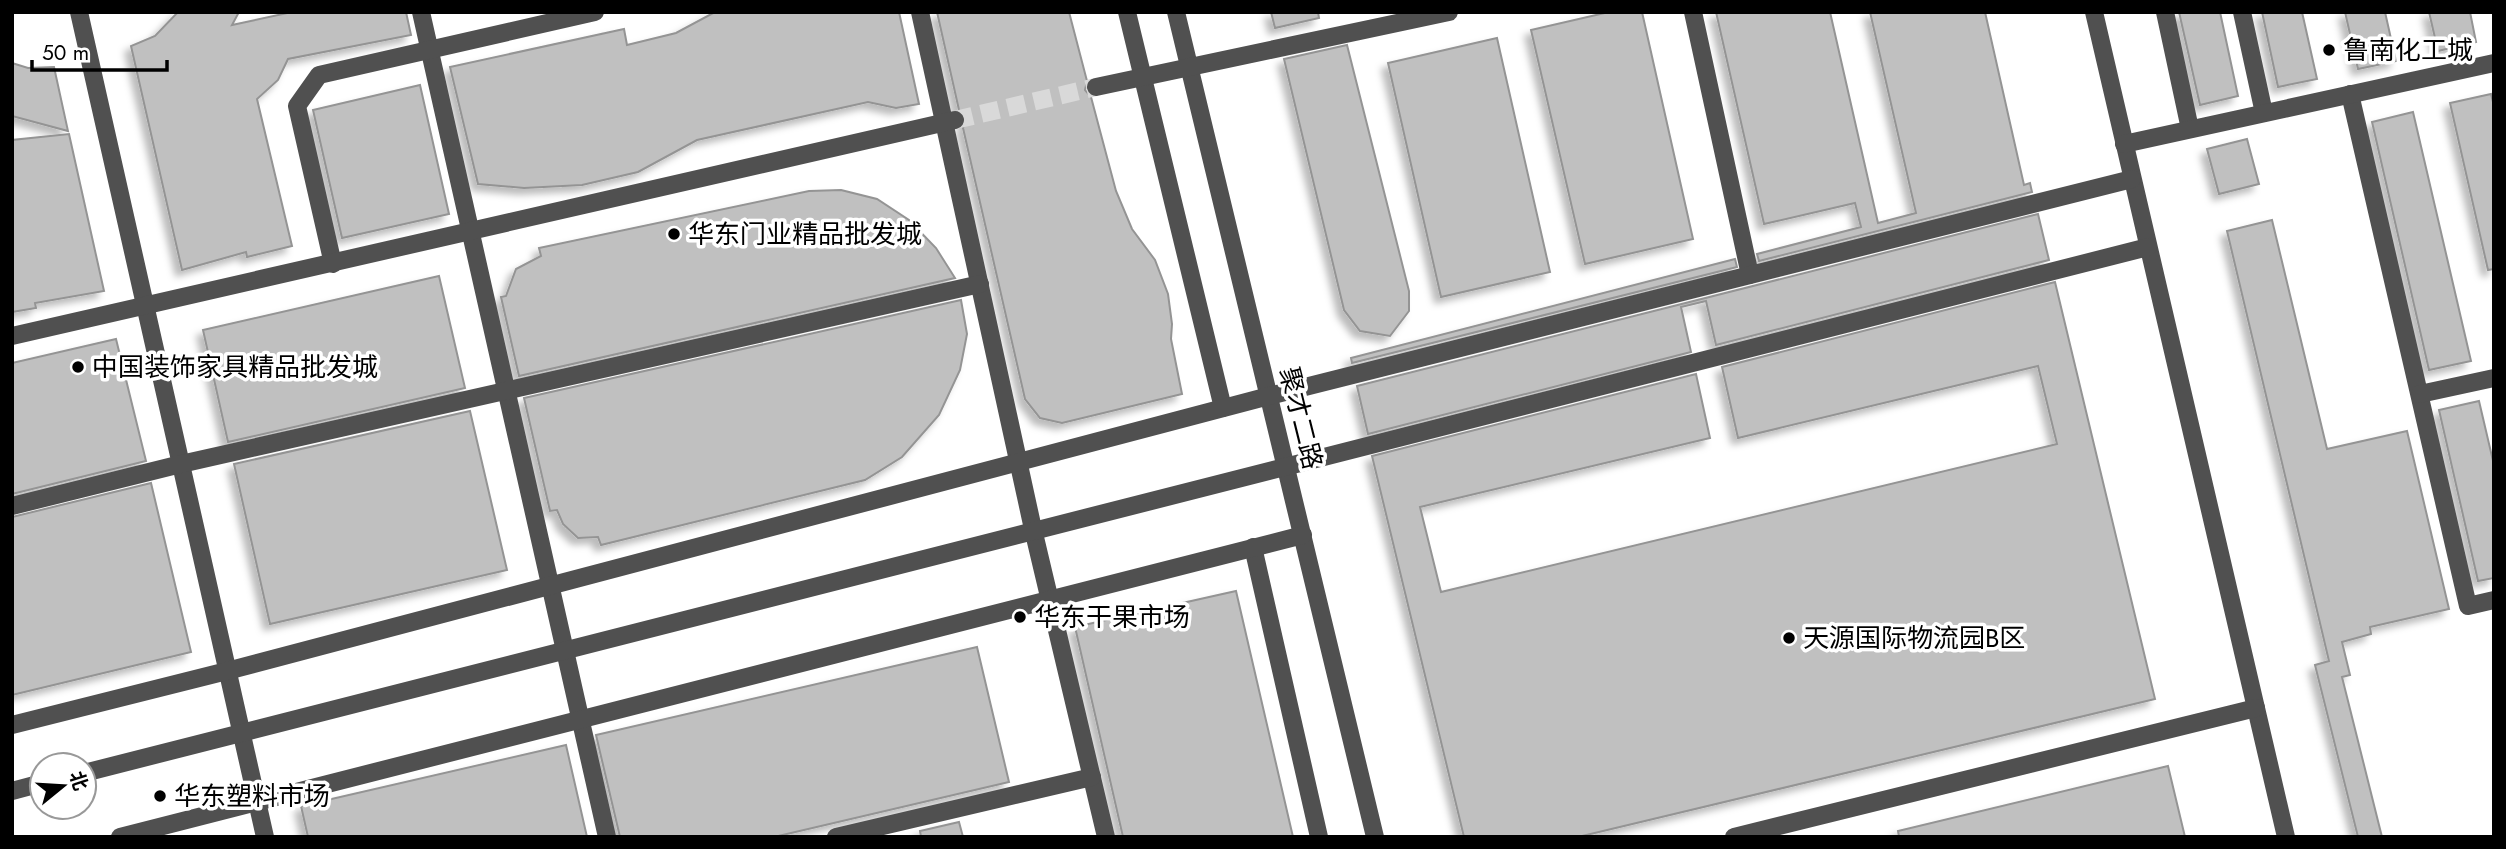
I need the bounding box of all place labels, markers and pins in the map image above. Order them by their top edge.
place label: 鲁南化工城 [2343,31,2473,69]
marker: 鲁南化工城 [2321,42,2337,58]
place label: 华东门业精品批发城 [688,215,922,253]
marker: 华东门业精品批发城 [666,226,682,242]
place label: 中国装饰家具精品批发城 [92,348,378,386]
marker: 中国装饰家具精品批发城 [70,359,86,375]
place label: 华东干果市场 [1034,598,1190,636]
marker: 华东干果市场 [1012,609,1028,625]
place label: 天源国际物流园B区 [1803,619,2026,657]
marker: 天源国际物流园B区 [1781,630,1797,646]
place label: 华东塑料市场 [174,777,330,815]
marker: 华东塑料市场 [152,788,168,804]

